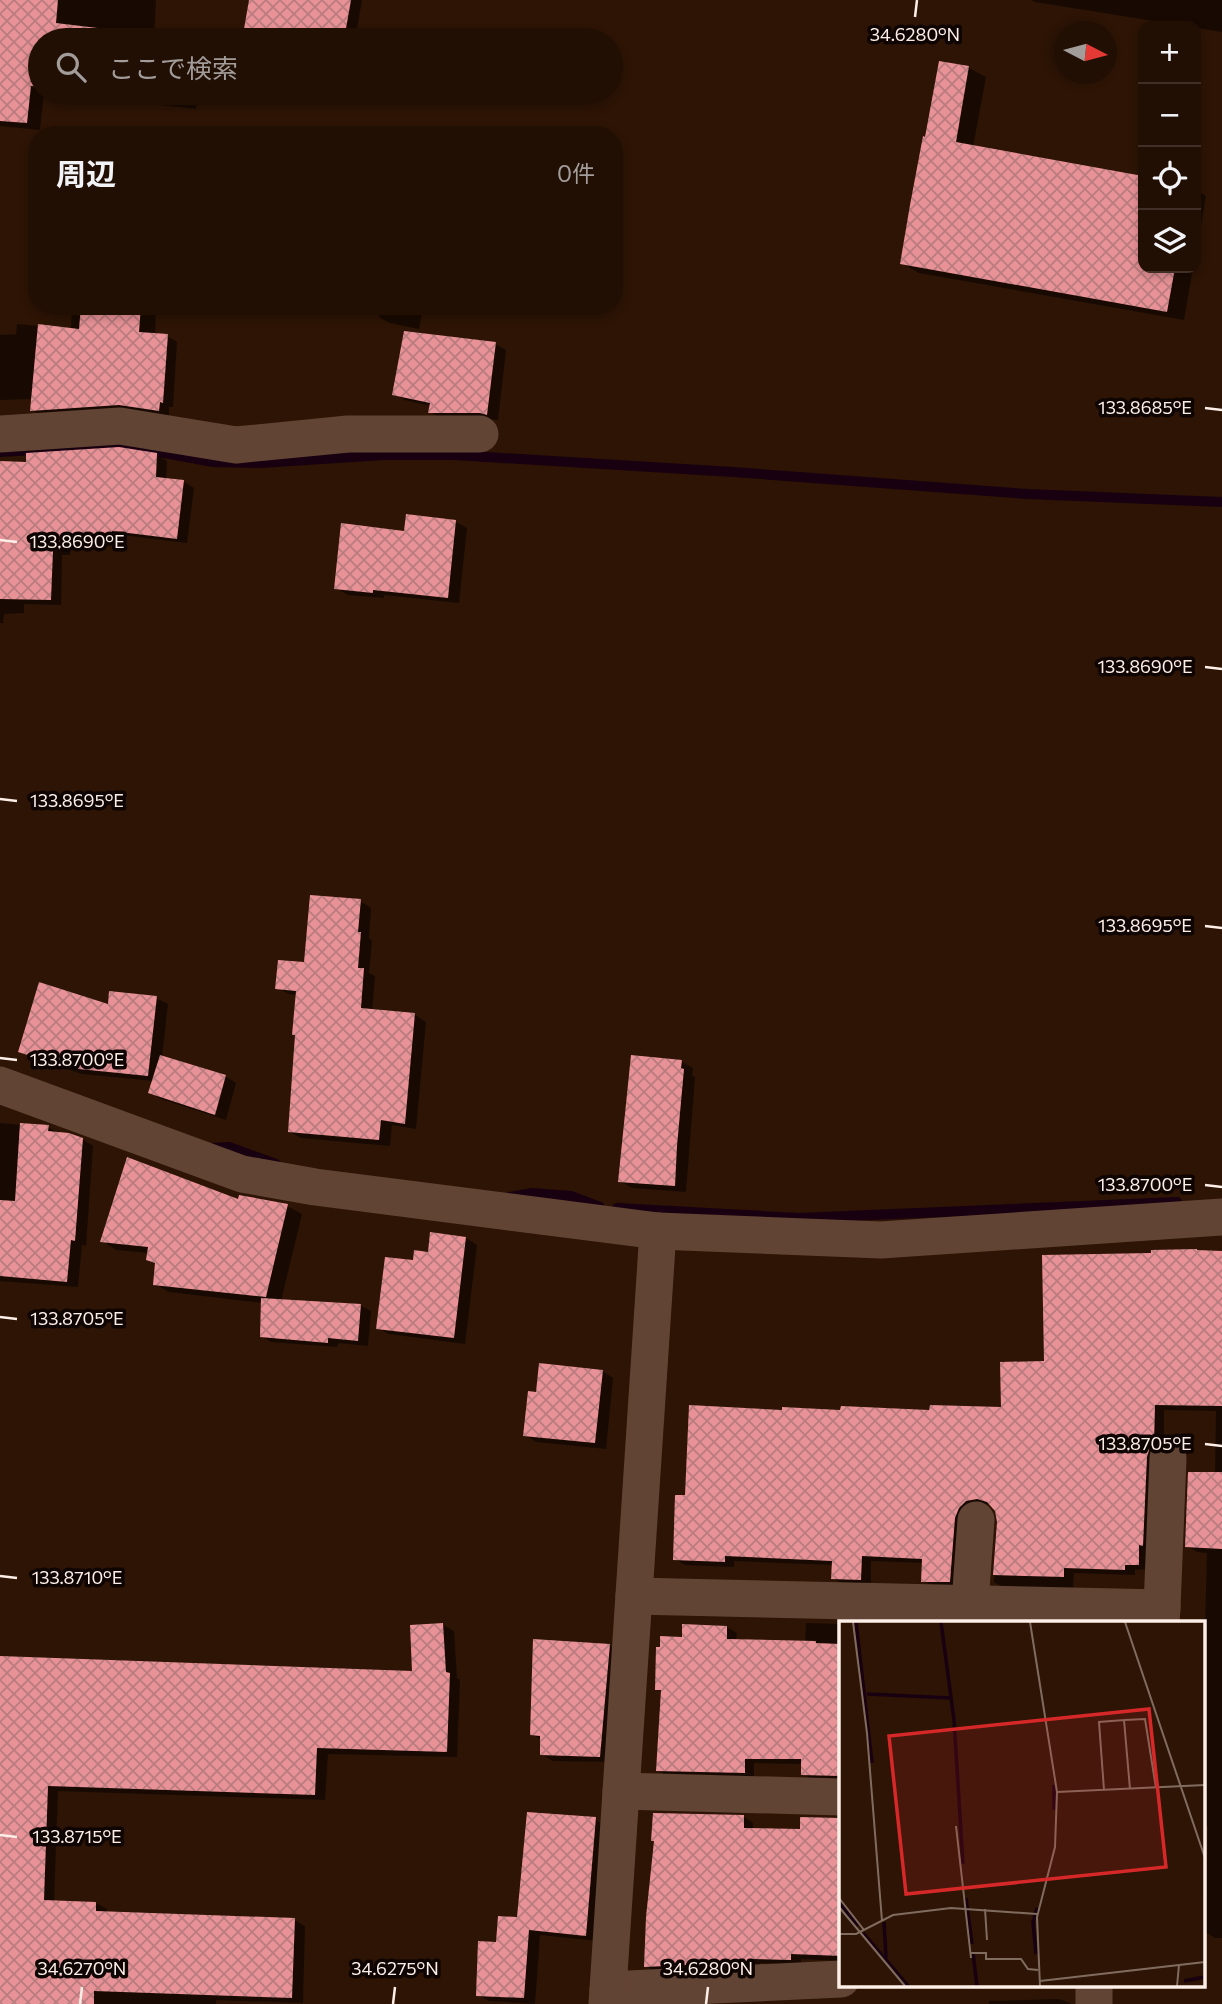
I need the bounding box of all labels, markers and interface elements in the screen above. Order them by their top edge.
north arrow [1054,21,1117,84]
map controls [1138,21,1201,273]
button: + [1138,21,1201,84]
text: 34.6280°N [870,23,960,45]
search box [28,28,623,105]
icon: search [52,48,90,86]
text: ここで検索 [108,52,238,83]
button: − [1138,84,1201,147]
button: locate [1138,147,1201,210]
text: 周辺 [56,154,116,191]
text: 0件 [557,159,595,187]
button: layers [1138,210,1201,273]
text: 133.8685°E [1098,396,1192,418]
text: 133.8690°E [29,530,125,552]
text: 133.8690°E [1097,655,1193,677]
text: 133.8695°E [30,789,124,811]
text: 133.8695°E [1098,914,1192,936]
text: 133.8700°E [30,1048,124,1070]
text: 133.8700°E [1098,1173,1192,1195]
text: 133.8705°E [30,1307,124,1329]
text: 133.8705°E [1098,1432,1192,1454]
text: 133.8710°E [32,1566,122,1588]
inset map [839,1621,1204,1986]
text: 133.8715°E [32,1825,122,1847]
text: 34.6270°N [38,1957,126,1979]
text: 34.6275°N [351,1957,439,1979]
text: 34.6280°N [663,1957,753,1979]

